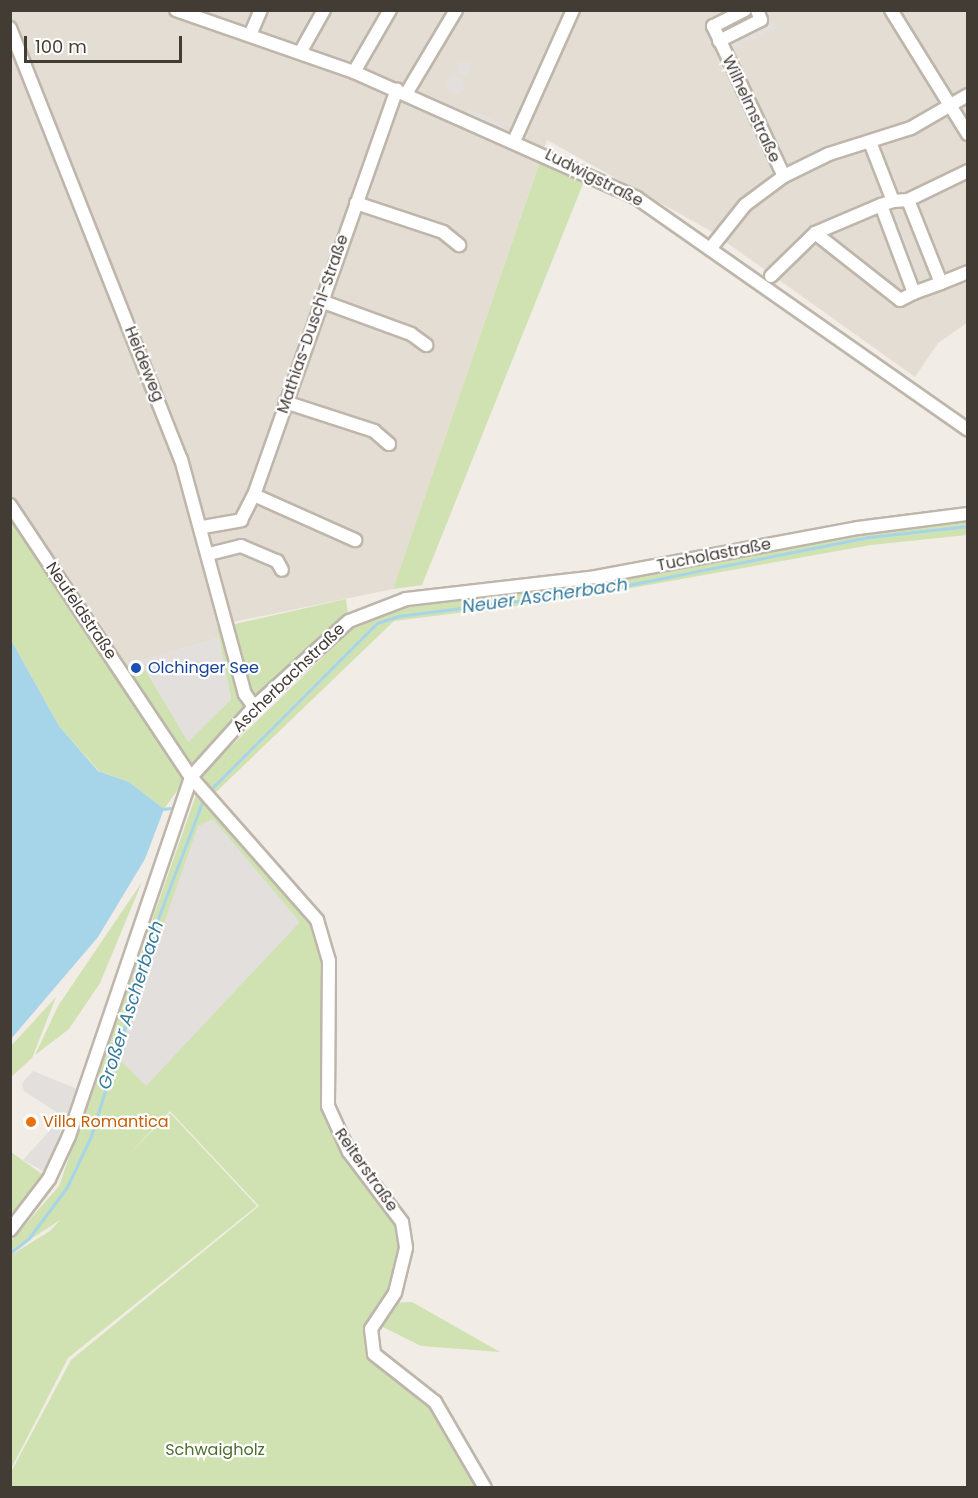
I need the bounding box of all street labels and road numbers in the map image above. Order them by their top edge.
street label: Wilhelmstraße [718,52,784,166]
street label: Ludwigstraße [542,145,646,211]
street label: Mathias-Duschl-Straße [273,232,353,416]
street label: Heideweg [120,324,168,404]
street label: Tucholastraße [655,535,773,575]
street label: Neufeldstraße [41,559,121,663]
street label: Ascherbachstraße [229,620,349,736]
street label: Reiterstraße [330,1125,402,1215]

